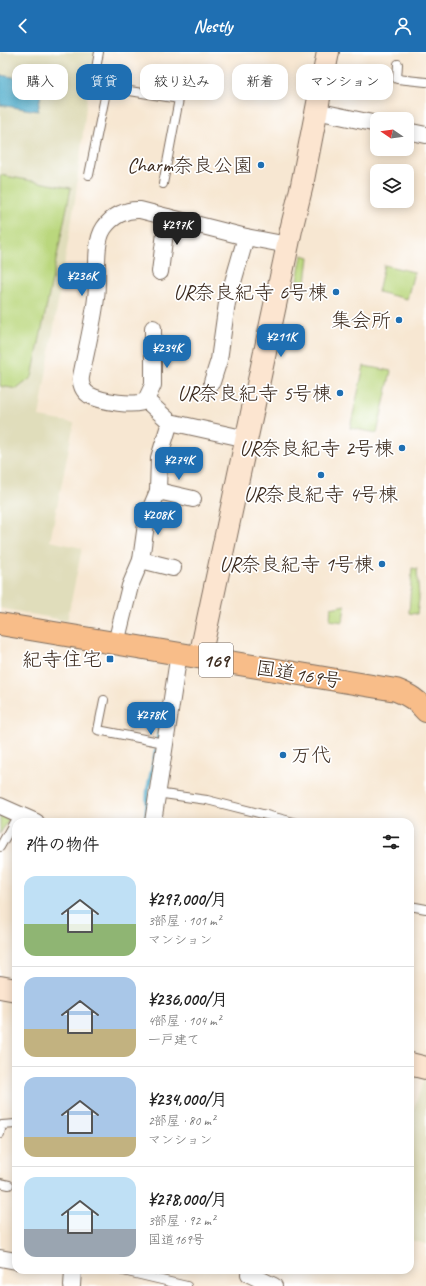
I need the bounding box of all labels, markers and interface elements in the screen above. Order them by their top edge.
icon: back [12,15,34,37]
text: Nestly [194,15,232,37]
icon: person [392,15,414,37]
chip: 購入 [12,64,68,100]
chip: 賃貸 [76,64,132,100]
chip: 絞り込み [140,64,224,100]
chip: 新着 [232,64,288,100]
chip: マンション [296,64,393,100]
north arrow [370,112,414,156]
map controls [370,112,414,208]
place label: Charm奈良公園 [127,153,253,178]
marker: Charm奈良公園 [256,160,266,170]
button: layers [370,164,414,208]
pin: ¥297K [149,212,205,246]
text: ¥297K [162,217,192,233]
pin: ¥236K [54,263,110,297]
text: ¥236K [67,268,97,284]
place label: UR奈良紀寺 6号棟 [174,280,328,305]
marker: UR奈良紀寺 6号棟 [331,287,341,297]
place label: 集会所 [331,308,391,333]
marker: 集会所 [394,315,404,325]
pin: ¥211K [253,324,309,358]
text: ¥211K [266,329,296,345]
pin: ¥234K [139,335,195,369]
text: ¥234K [152,340,182,356]
place label: UR奈良紀寺 5号棟 [178,381,332,406]
marker: UR奈良紀寺 5号棟 [335,388,345,398]
place label: UR奈良紀寺 2号棟 [240,436,394,461]
marker: UR奈良紀寺 2号棟 [397,443,407,453]
pin: ¥274K [151,447,207,481]
text: ¥274K [164,452,194,468]
marker: UR奈良紀寺 4号棟 [316,470,326,480]
place label: UR奈良紀寺 4号棟 [244,482,398,507]
pin: ¥208K [130,502,186,536]
text: ¥208K [143,507,173,523]
place label: UR奈良紀寺 1号棟 [220,552,374,577]
marker: UR奈良紀寺 1号棟 [377,559,387,569]
road number: 169 [199,643,233,677]
place label: 紀寺住宅 [22,647,102,672]
marker: 紀寺住宅 [105,654,115,664]
street label: 国道169号 [254,655,344,694]
pin: ¥278K [123,702,179,736]
text: ¥278K [136,707,166,723]
place label: 万代 [291,743,331,768]
marker: 万代 [278,750,288,760]
icon: filters [380,831,402,853]
text: 7件の物件 [24,834,100,855]
text: ¥297,000/月 [148,889,227,910]
icon: home [56,892,104,940]
text: 3部屋 · 101 m² [148,913,221,929]
text: マンション [148,932,212,948]
text: ¥236,000/月 [148,989,228,1010]
icon: home [56,993,104,1041]
text: 4部屋 · 104 m² [148,1013,221,1029]
text: 一戸建て [148,1032,200,1048]
text: ¥234,000/月 [148,1089,228,1110]
icon: home [56,1093,104,1141]
text: 2部屋 · 80 m² [148,1113,215,1129]
text: マンション [148,1132,212,1148]
text: ¥278,000/月 [148,1189,227,1210]
icon: home [56,1193,104,1241]
text: 3部屋 · 92 m² [148,1213,215,1229]
text: 国道169号 [148,1232,205,1248]

